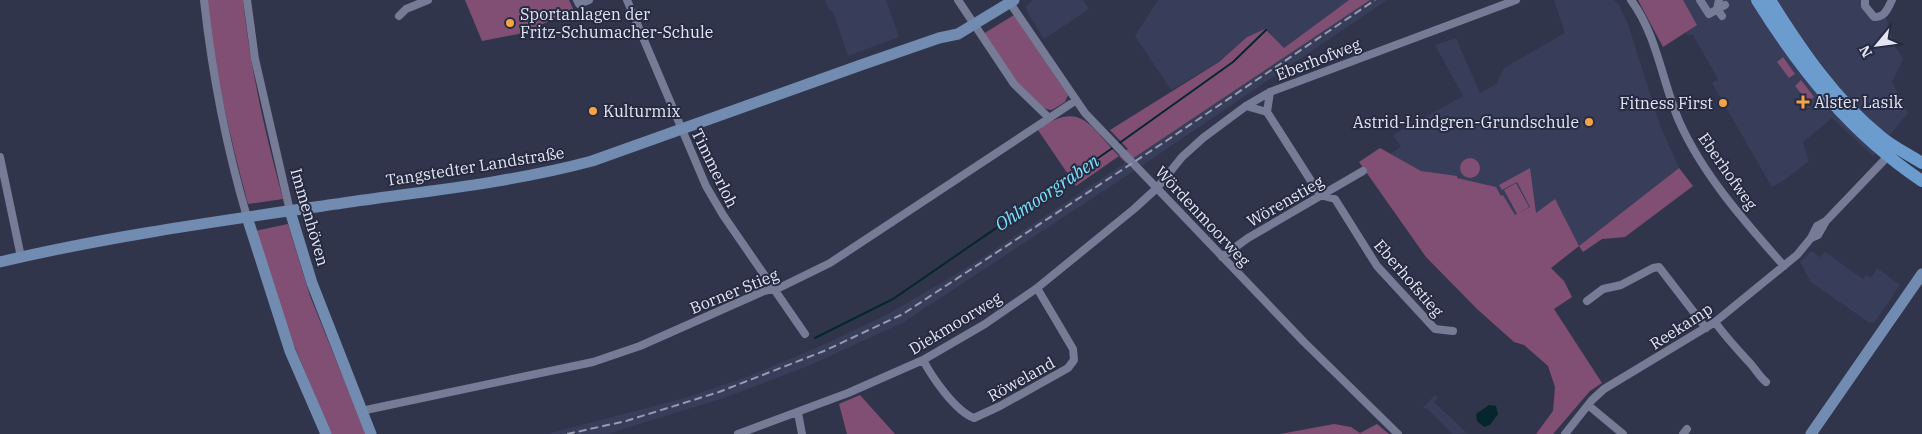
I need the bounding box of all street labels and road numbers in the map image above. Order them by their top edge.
street label: Eberhofweg [1273,33,1364,84]
street label: Timmerloh [687,125,743,211]
street label: Eberhofweg [1694,129,1762,214]
street label: Tangstedter Landstraße [384,142,566,190]
street label: Wördenmoorweg [1151,162,1255,271]
street label: Immenhöven [286,166,334,268]
street label: Wörenstieg [1243,171,1327,231]
street label: Eberhofstieg [1370,235,1448,321]
street label: Borner Stieg [687,264,782,318]
street label: Diekmoorweg [905,287,1005,359]
street label: Reekamp [1646,298,1716,354]
street label: Röweland [984,352,1058,406]

